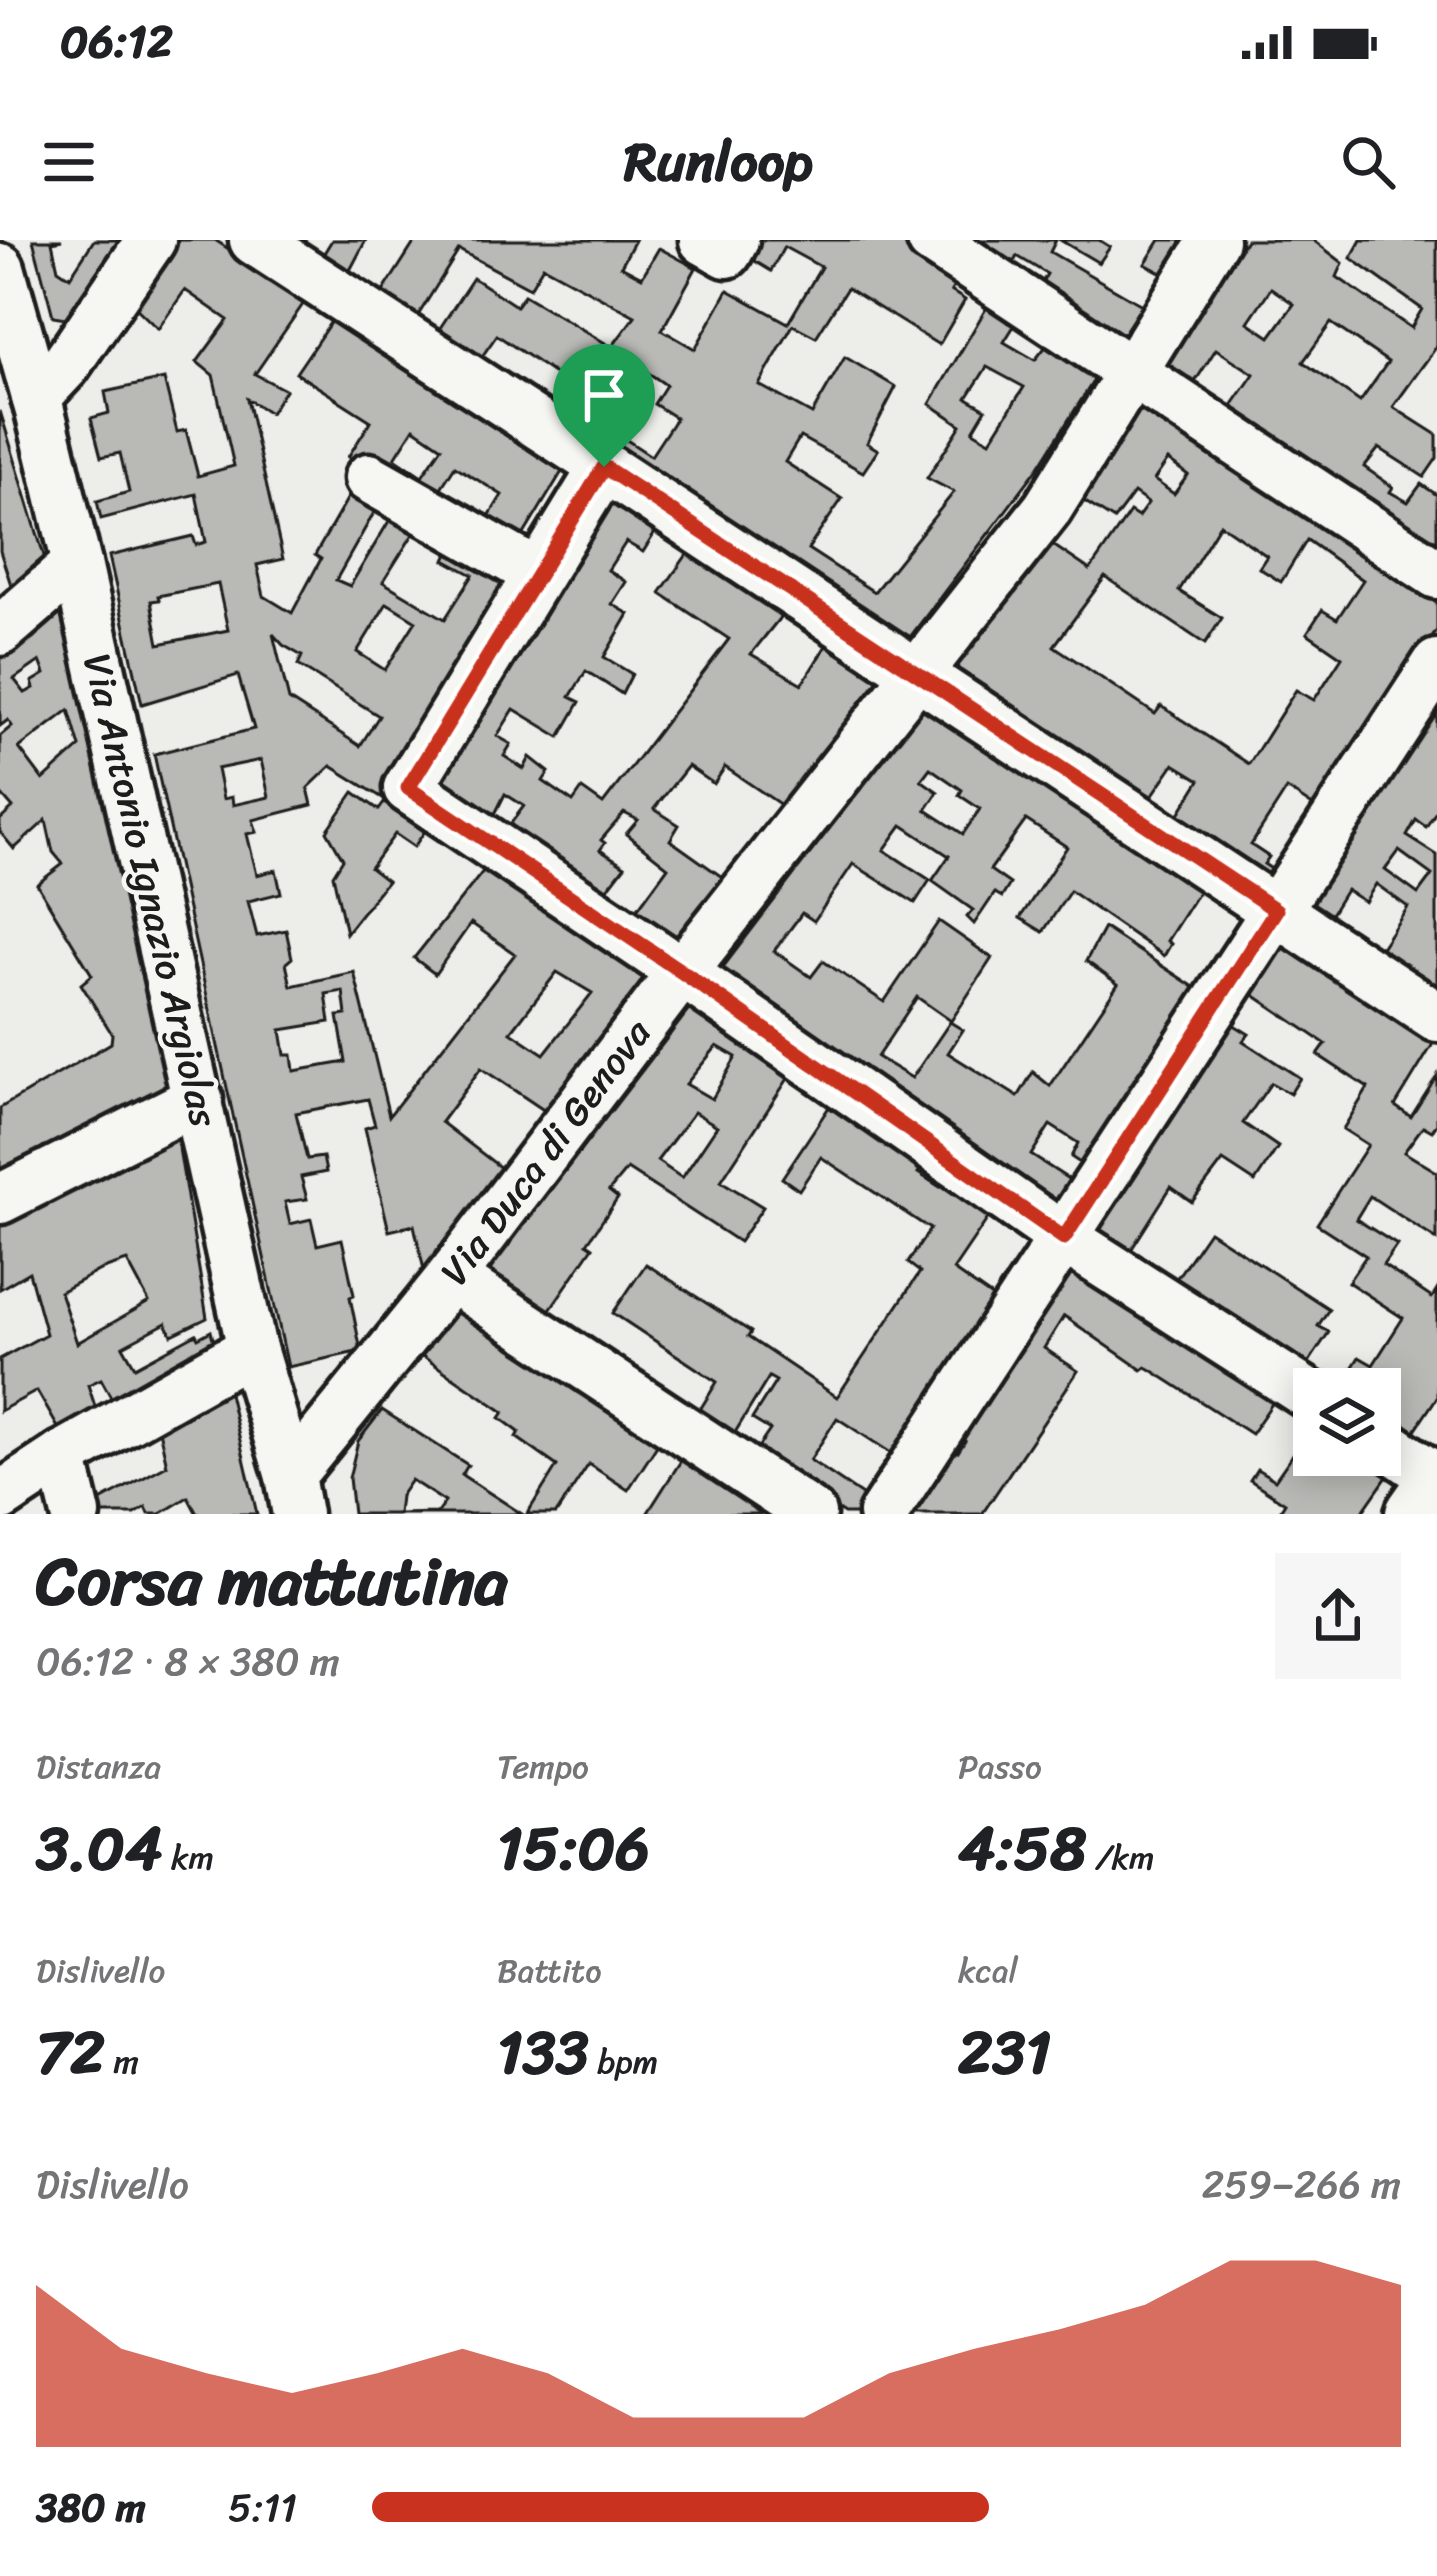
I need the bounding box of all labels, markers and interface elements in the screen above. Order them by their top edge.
text: 06:12 [60,2,173,82]
text: Runloop [624,114,813,210]
icon: menu [36,129,102,195]
icon: search [1335,129,1401,195]
pin [553,344,655,467]
icon: arrive [571,362,637,428]
street label: Via Antonio Ignazio Argiolas [63,646,239,1135]
street label: Via Duca di Genova [421,1003,669,1301]
map controls [1293,1368,1401,1476]
button: layers [1293,1368,1401,1476]
text: Corsa mattutina [36,1523,508,1640]
button: share [1275,1553,1401,1679]
text: 06:12 · 8 × 380 m [36,1627,340,1696]
text: Distanza [36,1738,161,1796]
text: Tempo [497,1738,589,1796]
text: Passo [958,1738,1042,1796]
text: 3.04 [36,1796,162,1902]
text: 15:06 [497,1796,650,1902]
text: 4:58 [958,1796,1086,1902]
text: km [162,1829,214,1887]
text: /km [1086,1829,1154,1887]
text: Dislivello [36,1942,165,2000]
text: Battito [497,1942,602,2000]
text: kcal [958,1942,1018,2000]
text: 72 [36,2000,105,2106]
text: 133 [497,2000,589,2106]
text: 231 [958,2000,1051,2106]
text: m [105,2033,139,2091]
text: bpm [589,2033,658,2091]
text: Dislivello [36,2150,189,2219]
text: 259–266 m [1202,2150,1401,2219]
text: 380 m [36,2473,146,2542]
text: 5:11 [228,2473,297,2542]

